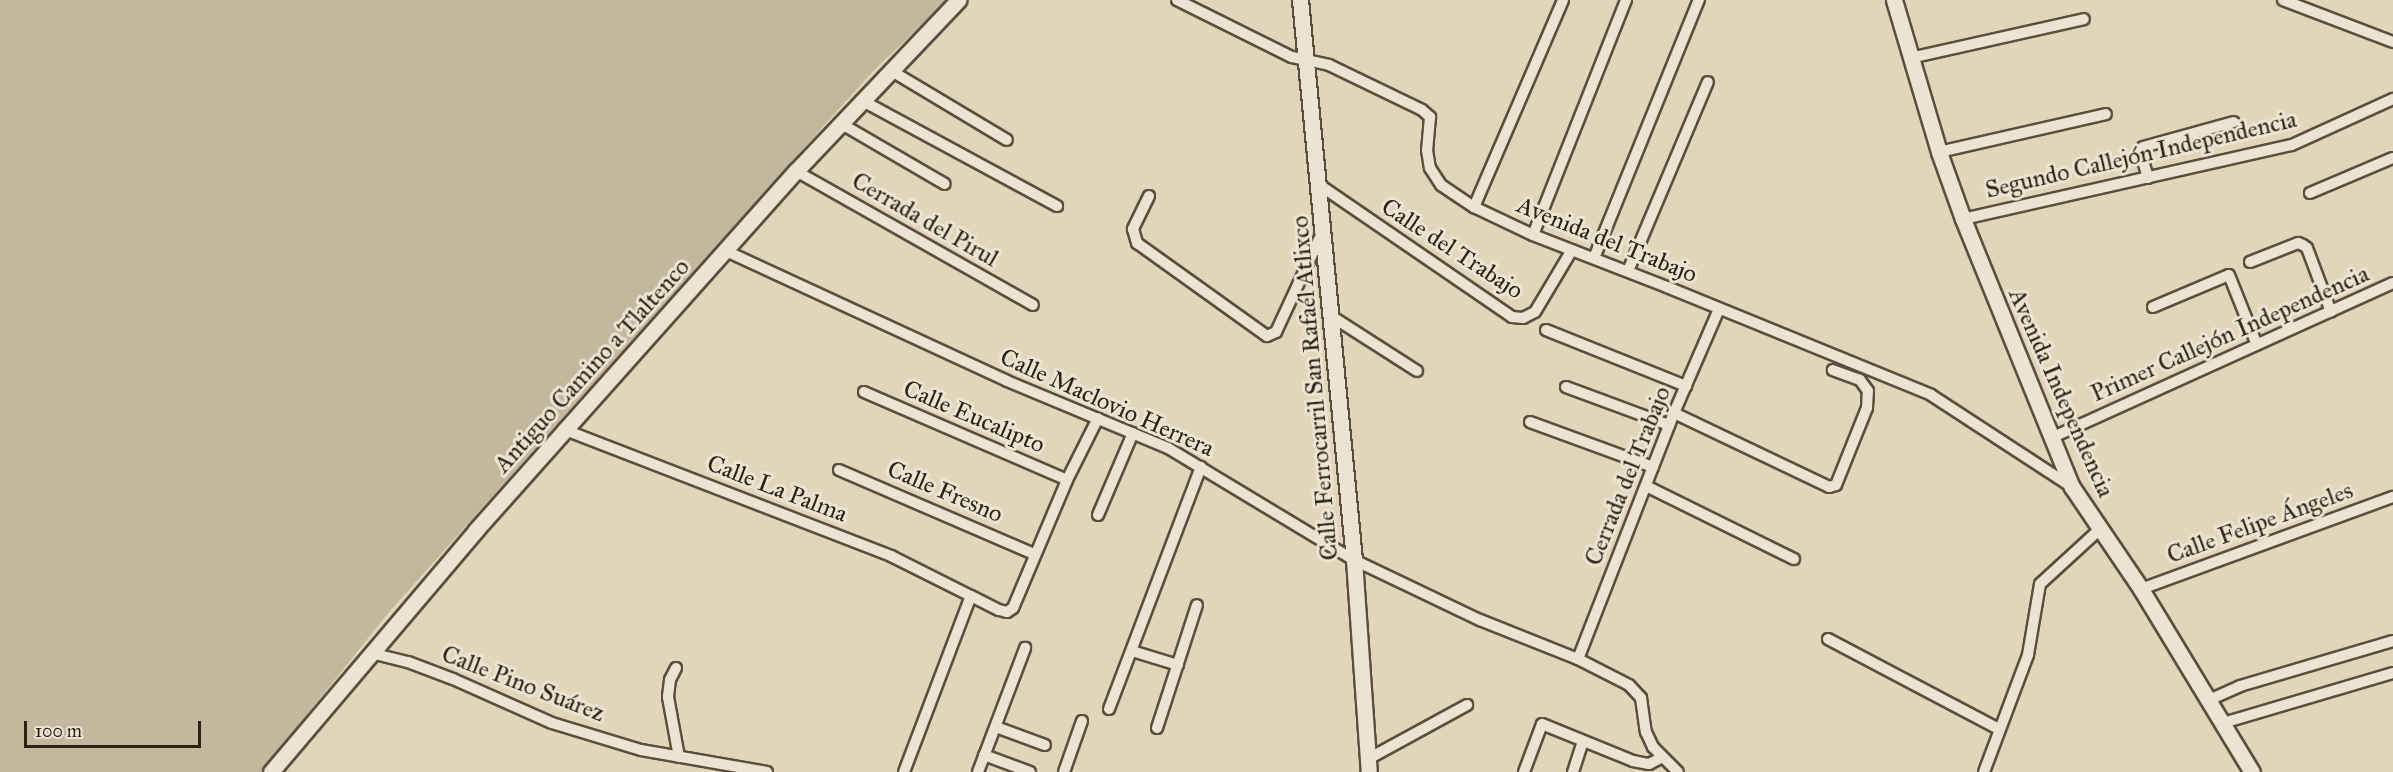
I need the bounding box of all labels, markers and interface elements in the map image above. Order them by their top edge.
street label: Segundo Callejón Independencia [1983,105,2299,205]
street label: Cerrada del Pirul [847,166,1003,274]
street label: Avenida del Trabajo [1513,191,1701,289]
street label: Calle del Trabajo [1376,192,1528,306]
street label: Calle Ferrocarril San Rafaél Atlixco [1286,214,1344,562]
street label: Antiguo Camino a Tlaltenco [488,253,696,479]
street label: Primer Callejón Independencia [2087,260,2373,408]
street label: Avenida Independencia [2002,284,2120,502]
street label: Calle Maclovio Herrera [996,343,1218,463]
street label: Calle Eucalipto [899,374,1049,460]
street label: Cerrada del Trabajo [1579,382,1677,570]
street label: Calle La Palma [703,449,851,529]
street label: Calle Fresno [883,455,1007,529]
street label: Calle Felipe Ángeles [2163,476,2357,570]
street label: Calle Pino Suárez [438,640,608,728]
scale bar [27,709,204,747]
text: 100 m [35,720,82,742]

